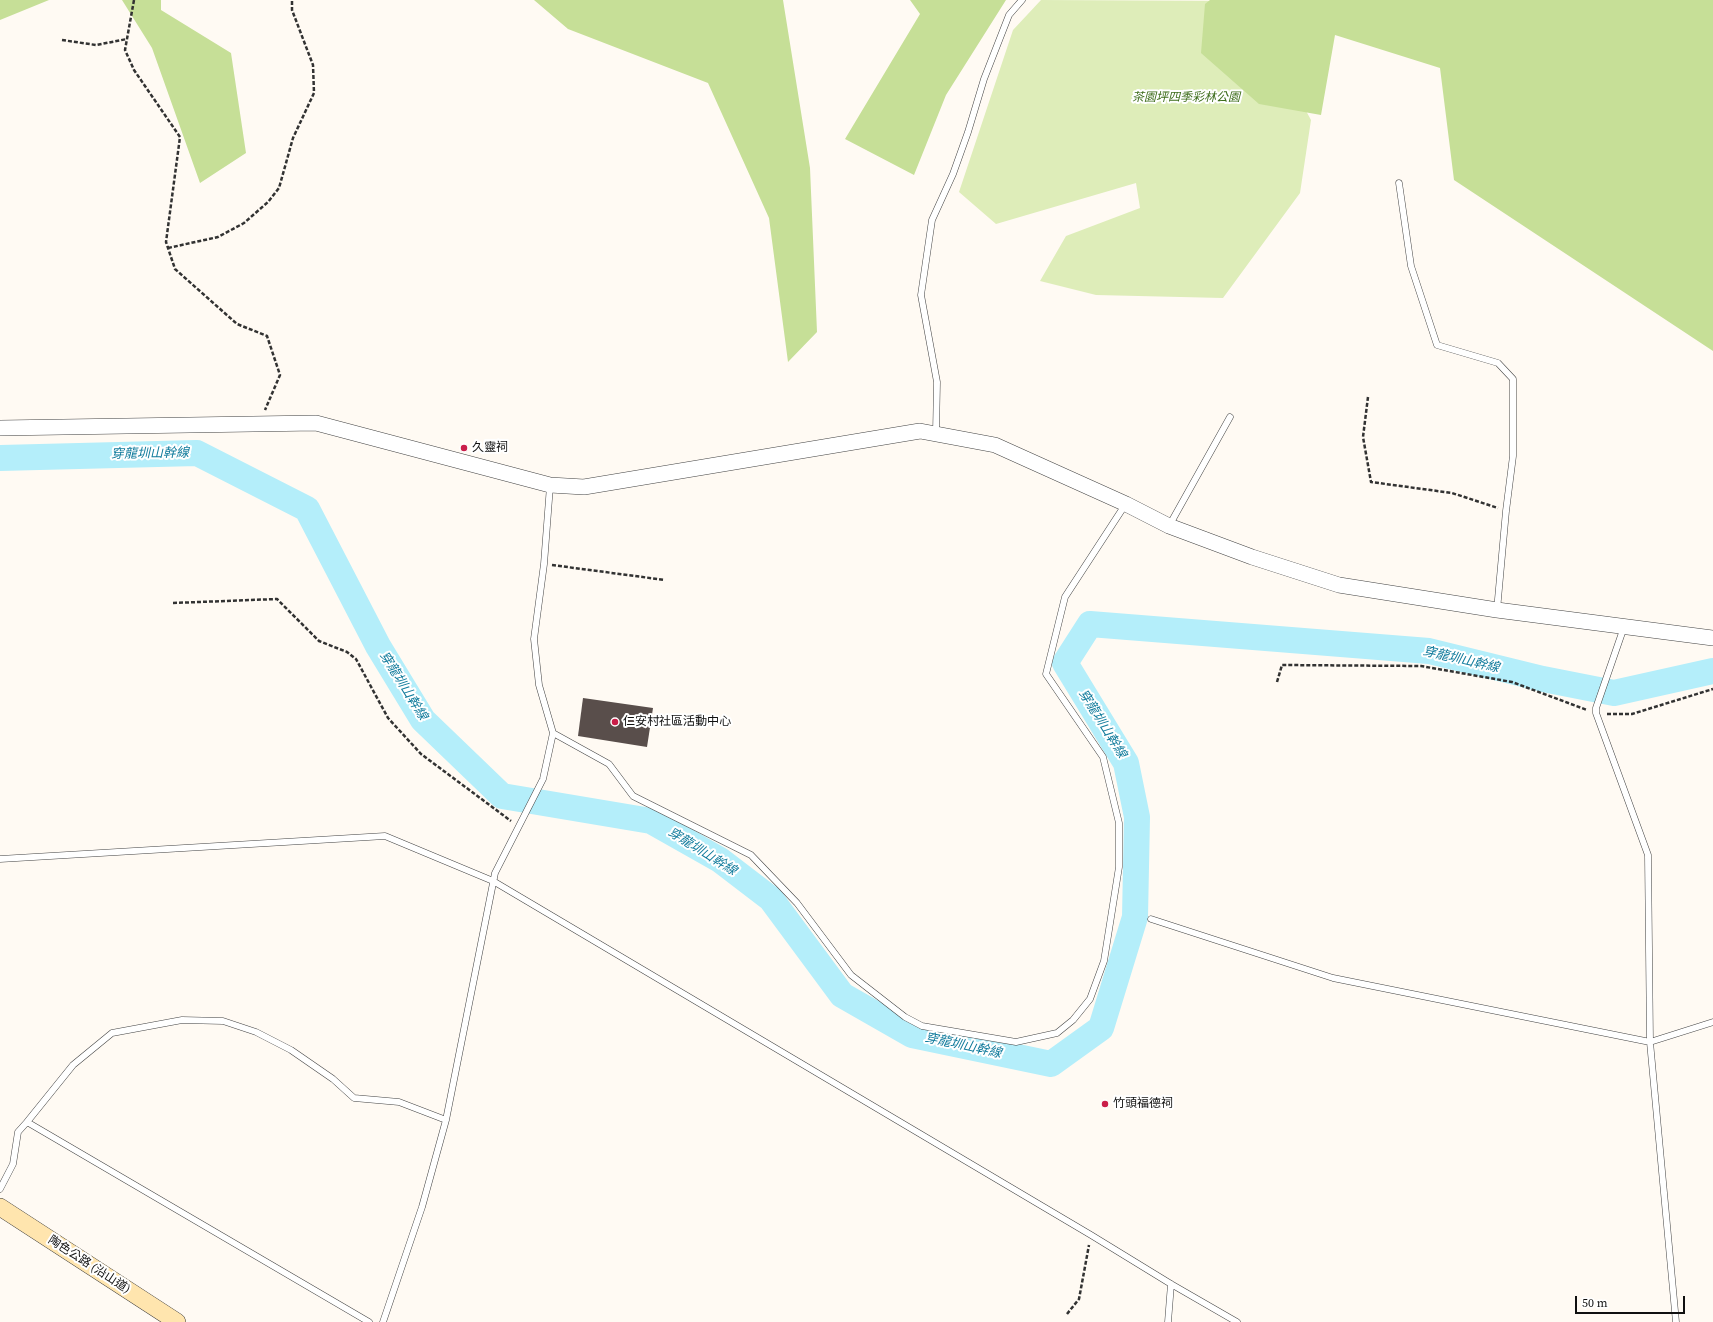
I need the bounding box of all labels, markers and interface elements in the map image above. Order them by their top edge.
park label: 茶園坪四季彩林公園 [1132,91,1240,105]
place label: 久靈祠 [472,441,508,455]
marker: 久靈祠 [459,443,469,453]
water label: 穿龍圳山幹線 [111,446,189,462]
water label: 穿龍圳山幹線 [1421,644,1501,676]
water label: 穿龍圳山幹線 [376,649,430,723]
water label: 穿龍圳山幹線 [1075,687,1129,761]
place label: 仁安村社區活動中心 [623,715,731,729]
marker: 仁安村社區活動中心 [610,717,620,727]
water label: 穿龍圳山幹線 [665,825,739,879]
water label: 穿龍圳山幹線 [923,1030,1003,1062]
place label: 竹頭福德祠 [1113,1097,1173,1111]
marker: 竹頭福德祠 [1100,1099,1110,1109]
street label: 陶色公路 (沿山道) [45,1233,133,1297]
scale bar [1577,1288,1687,1314]
text: 50 m [1582,1295,1608,1311]

